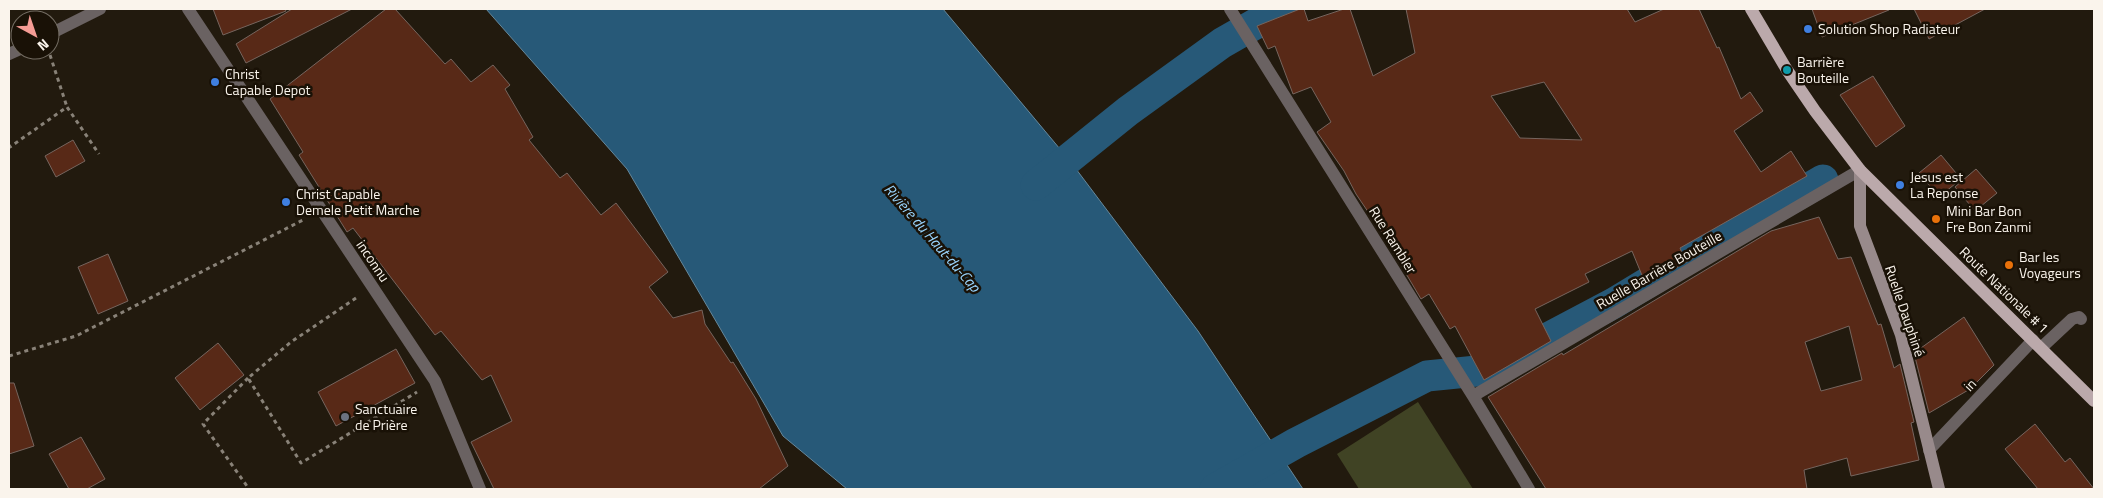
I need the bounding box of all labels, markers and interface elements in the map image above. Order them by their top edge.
north arrow [10,10,60,60]
place label: Solution Shop Radiateur [1818,18,1960,39]
marker: Solution Shop Radiateur [1802,23,1814,35]
text: N [33,34,54,57]
place label: Barrière Bouteille [1797,51,1849,88]
place label: Christ Capable Depot [225,63,311,100]
marker: Barrière Bouteille [1781,64,1793,76]
marker: Christ Capable Depot [209,76,221,88]
place label: Jesus est La Reponse [1910,166,1978,203]
water label: Rivière du Haut-du-Cap [879,178,986,297]
marker: Jesus est La Reponse [1894,179,1906,191]
place label: Christ Capable Demele Petit Marche [296,183,420,220]
marker: Christ Capable Demele Petit Marche [280,196,292,208]
place label: Mini Bar Bon Fre Bon Zanmi [1946,200,2031,237]
street label: Rue Rambler [1364,202,1423,278]
marker: Mini Bar Bon Fre Bon Zanmi [1930,213,1942,225]
street label: Ruelle Barrière Bouteille [1592,225,1726,314]
street label: inconnu [352,236,395,286]
street label: Route Nationale # 1 [1955,241,2054,338]
place label: Bar les Voyageurs [2019,246,2081,283]
marker: Bar les Voyageurs [2003,259,2015,271]
street label: Ruelle Dauphiné [1880,262,1931,360]
street label: in [1958,374,1981,396]
place label: Sanctuaire de Prière [355,398,417,435]
marker: Sanctuaire de Prière [339,411,351,423]

